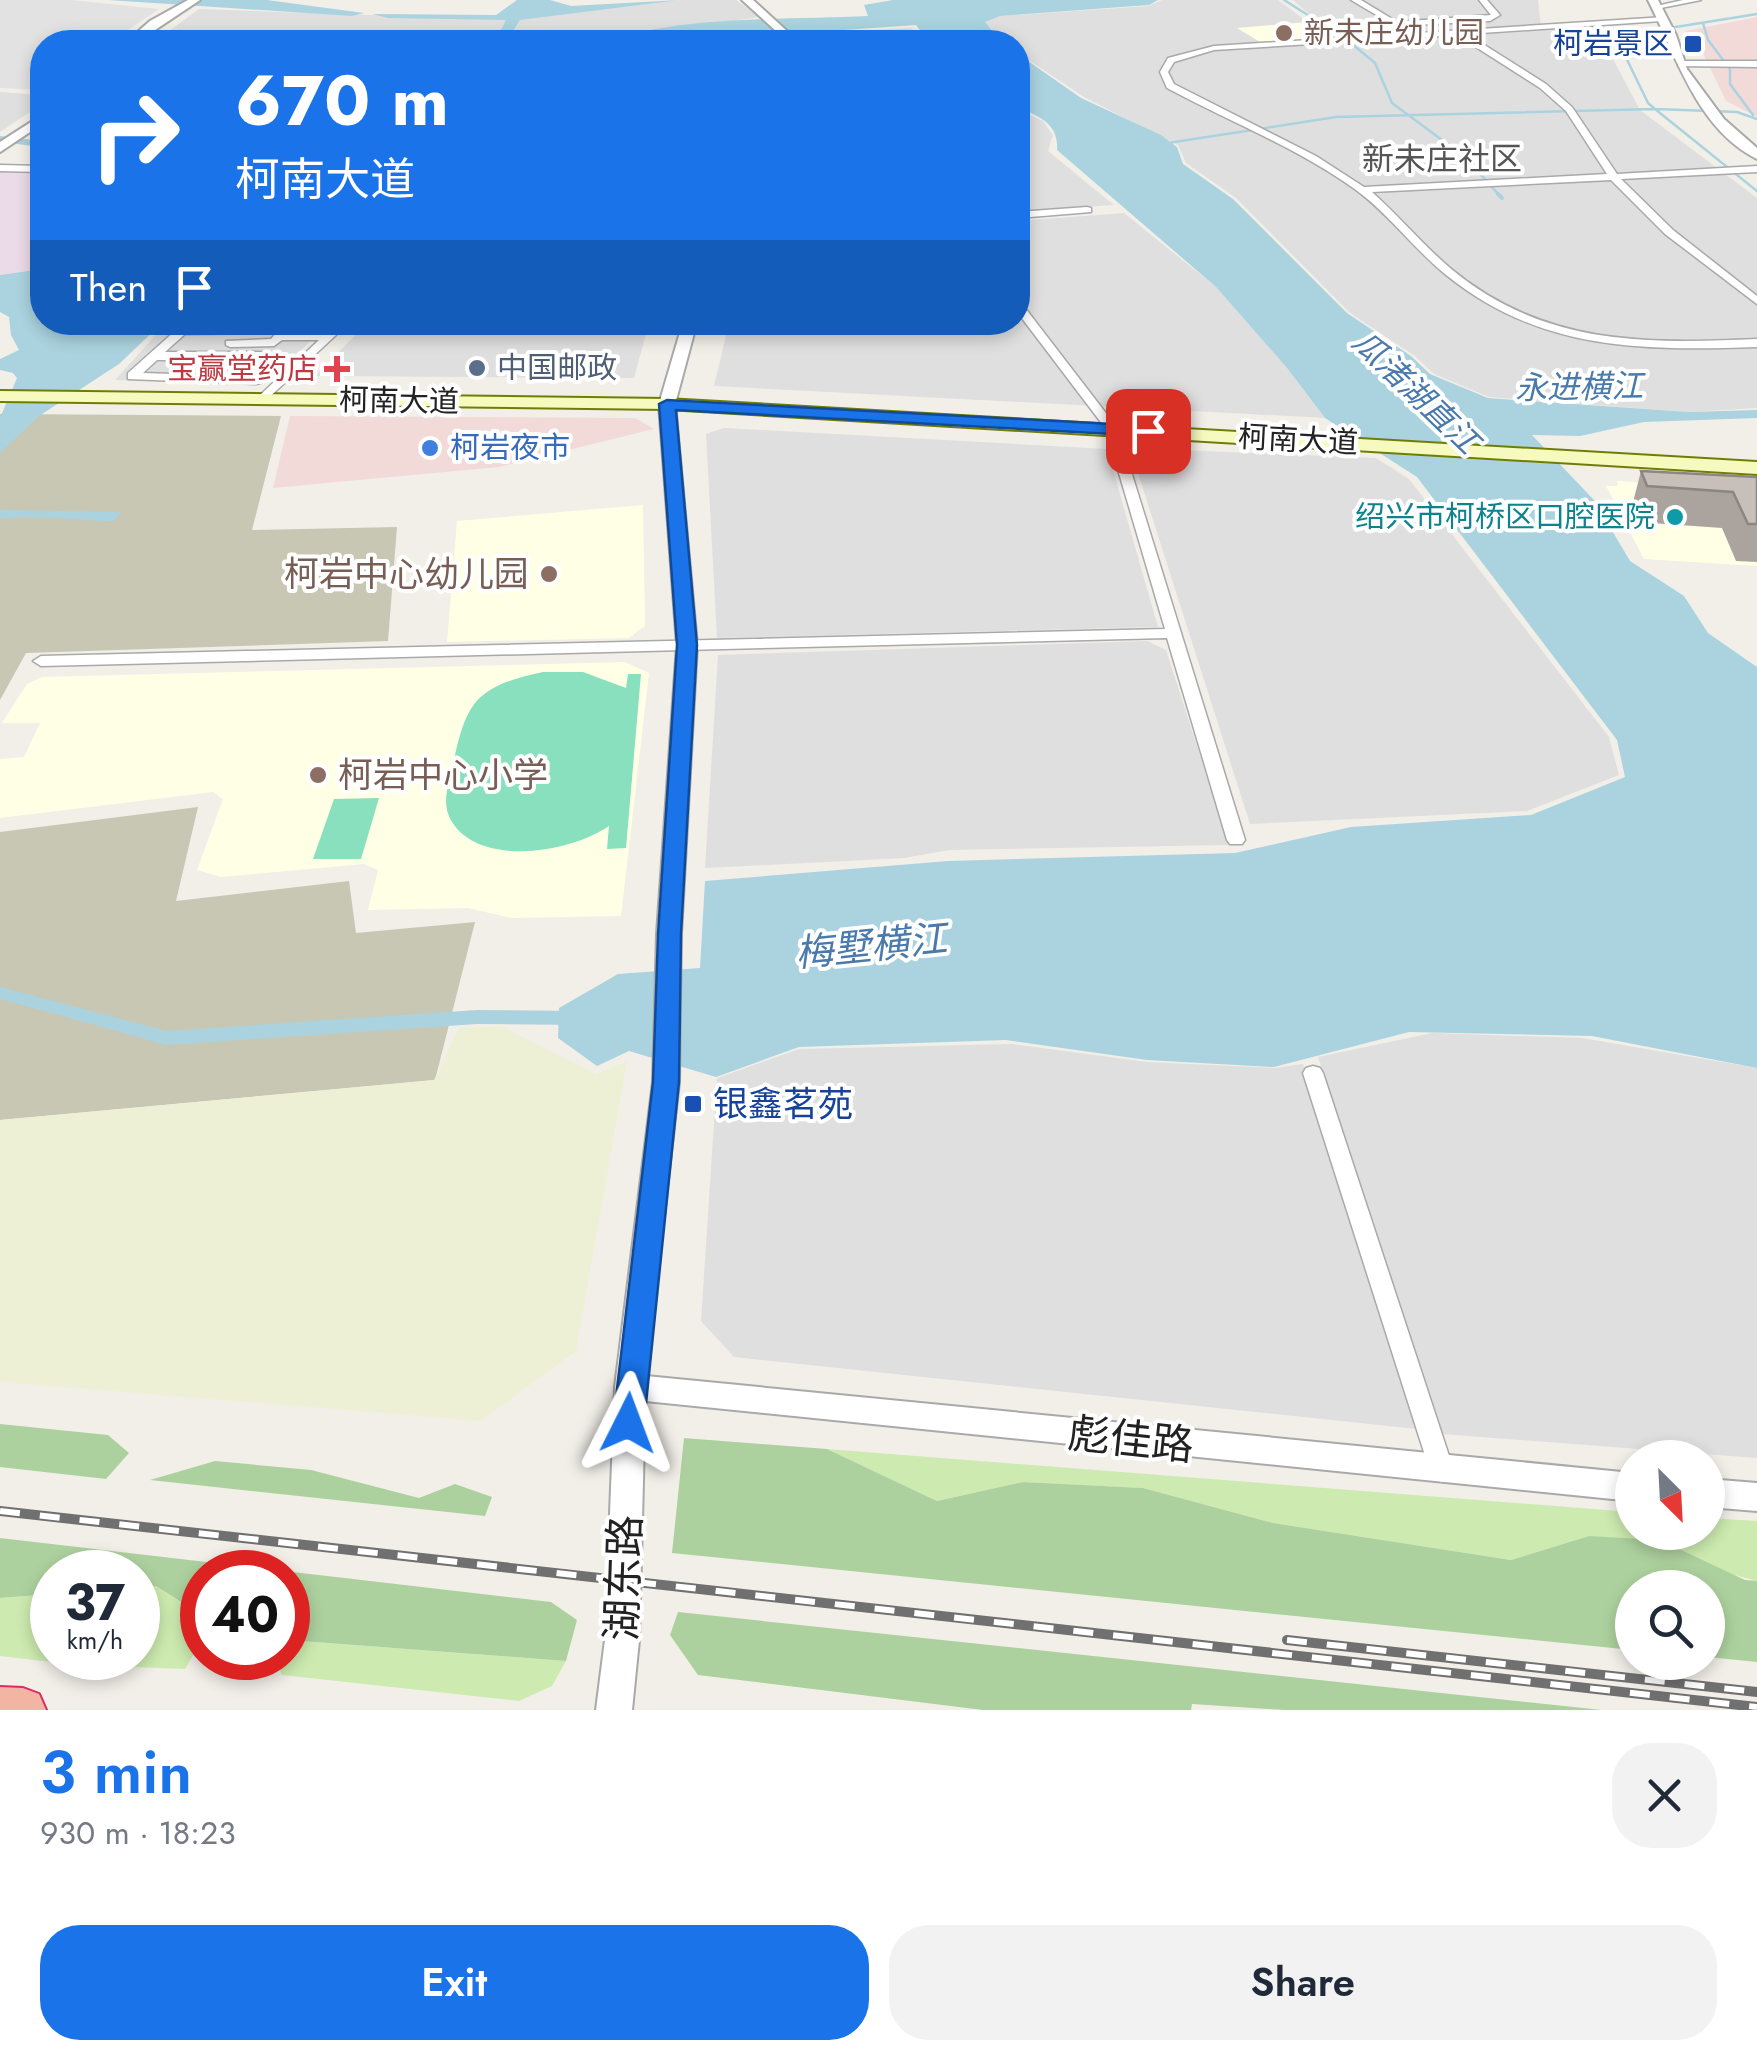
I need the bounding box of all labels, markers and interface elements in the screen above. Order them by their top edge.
place label: 新未庄幼儿园 [1304,11,1484,54]
marker: 新未庄幼儿园 [1273,22,1295,44]
place label: 柯岩景区 [1553,22,1673,65]
marker: 柯岩景区 [1682,33,1704,55]
text: 670 m [235,50,449,151]
icon: right [70,70,200,200]
district label: 新未庄社区 [1362,136,1522,182]
text: 柯南大道 [235,147,415,212]
text: Then [70,260,147,315]
icon: arrive [167,260,222,315]
water label: 瓜渚湖直江 [1342,320,1492,466]
place label: 中国邮政 [497,346,617,389]
place label: 宝赢堂药店 [167,347,317,390]
marker: 中国邮政 [466,357,488,379]
marker: 宝赢堂药店 [326,358,348,380]
water label: 永进横江 [1515,363,1646,411]
street label: 柯南大道 [339,378,459,423]
pin [1106,389,1191,474]
icon: arrive [1121,404,1176,459]
street label: 柯南大道 [1237,415,1359,464]
place label: 柯岩夜市 [450,426,570,469]
marker: 柯岩夜市 [419,437,441,459]
place label: 绍兴市柯桥区口腔医院 [1355,495,1655,538]
marker: 绍兴市柯桥区口腔医院 [1664,506,1686,528]
place label: 柯岩中心幼儿园 [284,549,529,599]
marker: 柯岩中心幼儿园 [538,563,560,585]
place label: 柯岩中心小学 [338,750,548,800]
marker: 柯岩中心小学 [307,764,329,786]
water label: 梅墅横江 [792,910,953,981]
place label: 银鑫茗苑 [713,1079,853,1129]
marker: 银鑫茗苑 [682,1093,704,1115]
position arrow [576,1371,680,1475]
street label: 彪佳路 [1065,1403,1197,1476]
north arrow [1615,1440,1725,1550]
map controls [1615,1440,1725,1680]
street label: 湖东路 [591,1514,656,1642]
speed limit sign: 40 [180,1550,310,1680]
text: 37 [65,1566,125,1639]
button: search [1615,1570,1725,1680]
text: km/h [67,1622,123,1658]
text: 3 min [40,1729,192,1816]
button: close [1612,1743,1717,1848]
text: 930 m · 18:23 [40,1810,236,1856]
button: Exit [40,1925,869,2040]
button: Share [889,1925,1717,2040]

